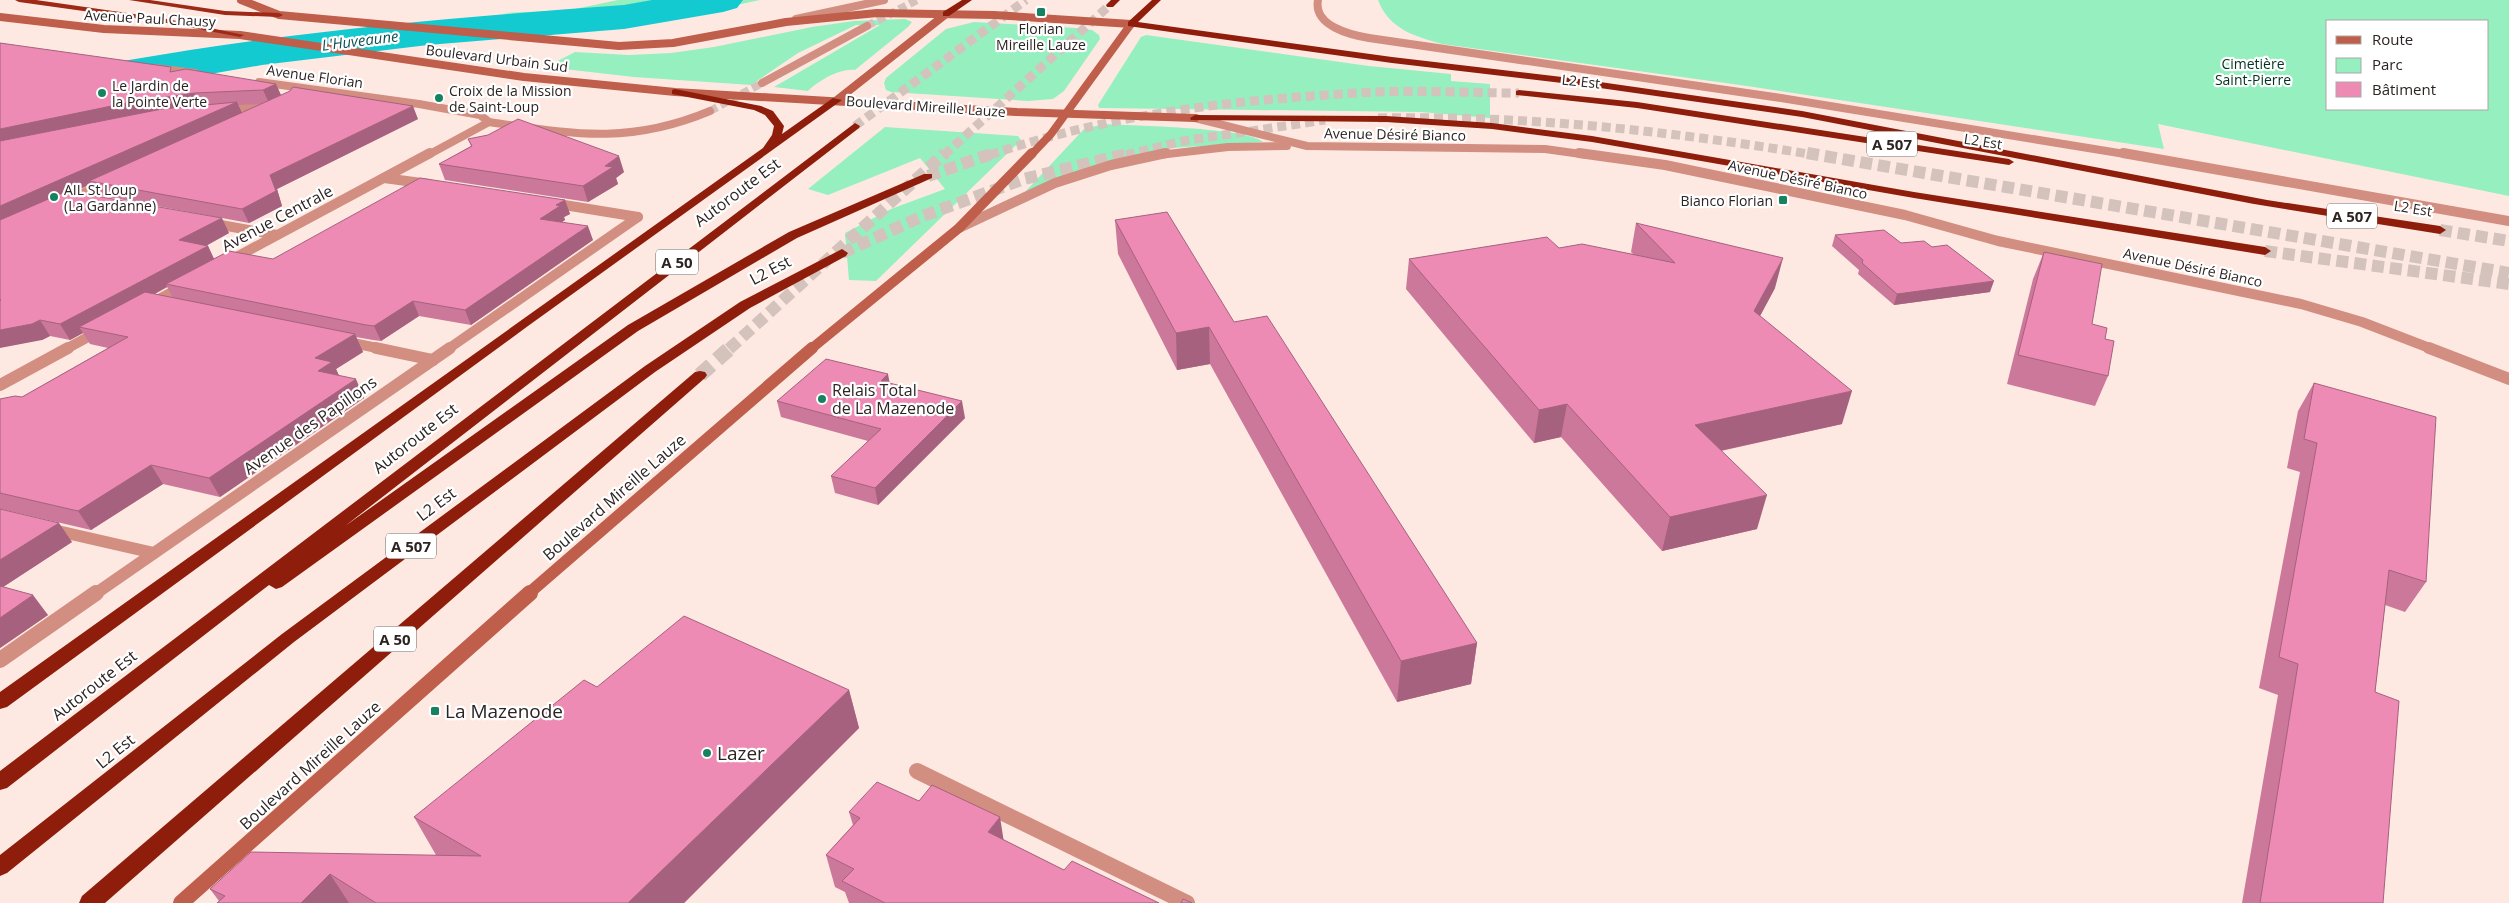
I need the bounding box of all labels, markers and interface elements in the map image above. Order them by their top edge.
street label: Avenue Paul Chausy [84,5,217,31]
marker: Florian Mireille Lauze [1035,6,1047,18]
place label: Florian Mireille Lauze [996,19,1086,54]
legend [2326,20,2489,110]
water label: L'Huveaune [321,25,400,55]
text: Route [2372,29,2413,49]
street label: Boulevard Urbain Sud [425,40,569,76]
park label: Cimetière Saint-Pierre [2215,54,2291,89]
text: Parc [2372,54,2403,74]
street label: Avenue Florian [266,60,364,92]
street label: L2 Est [1561,70,1601,92]
place label: Le Jardin de la Pointe Verte [112,76,207,111]
text: Bâtiment [2372,79,2436,99]
place label: Croix de la Mission de Saint-Loup [449,81,572,116]
marker: Le Jardin de la Pointe Verte [96,87,108,99]
street label: Boulevard Mireille Lauze [846,91,1007,121]
marker: Croix de la Mission de Saint-Loup [433,92,445,104]
street label: Avenue Désiré Bianco [1324,123,1466,145]
street label: L2 Est [1963,129,2003,153]
road number: A 507 [1867,132,1917,156]
street label: Autoroute Est [690,152,785,232]
street label: Avenue Désiré Bianco [1727,155,1869,203]
street label: Avenue Centrale [218,179,336,257]
place label: AIL St Loup (La Gardanne) [64,180,156,215]
marker: AIL St Loup (La Gardanne) [48,191,60,203]
place label: Bianco Florian [1680,191,1773,210]
marker: Bianco Florian [1777,194,1789,206]
street label: L2 Est [2393,196,2433,220]
road number: A 507 [2327,204,2377,228]
street label: Avenue Désiré Bianco [2122,243,2264,291]
road number: A 50 [656,250,698,274]
street label: L2 Est [745,250,795,290]
street label: Avenue des Papillons [239,371,381,479]
place label: Relais Total de La Mazenode [832,379,954,419]
marker: Relais Total de La Mazenode [816,393,828,405]
street label: Autoroute Est [368,398,462,478]
street label: Boulevard Mireille Lauze [538,429,690,565]
street label: L2 Est [412,482,460,526]
road number: A 507 [386,534,436,558]
road number: A 50 [374,626,416,652]
street label: Autoroute Est [47,645,141,725]
street label: Boulevard Mireille Lauze [235,696,385,834]
place label: La Mazenode [445,698,563,724]
marker: La Mazenode [429,705,441,717]
street label: L2 Est [91,728,139,773]
place label: Lazer [717,740,765,766]
marker: Lazer [701,747,713,759]

